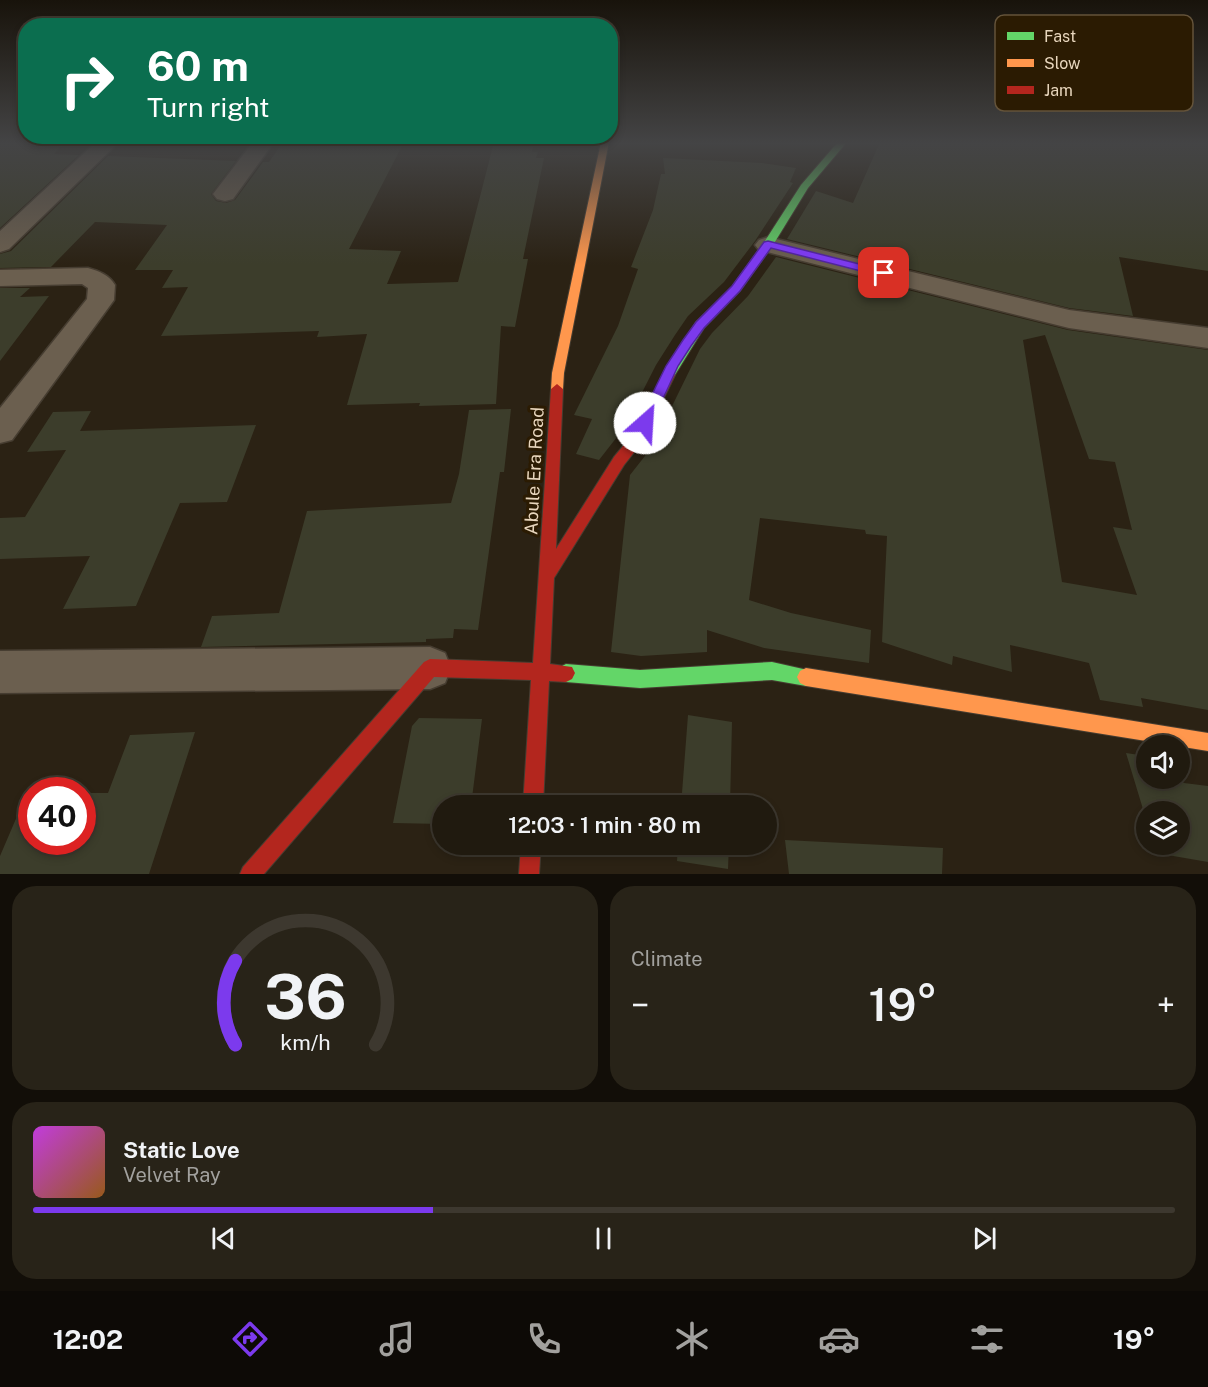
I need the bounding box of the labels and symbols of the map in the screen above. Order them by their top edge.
legend [995,15,1193,111]
text: Fast [1044,27,1076,46]
text: Slow [1044,54,1081,73]
text: Jam [1044,81,1073,100]
pin [858,247,909,298]
position arrow [613,391,677,455]
street label: Abule Era Road [520,406,548,536]
speed limit sign: 40 [18,777,96,855]

